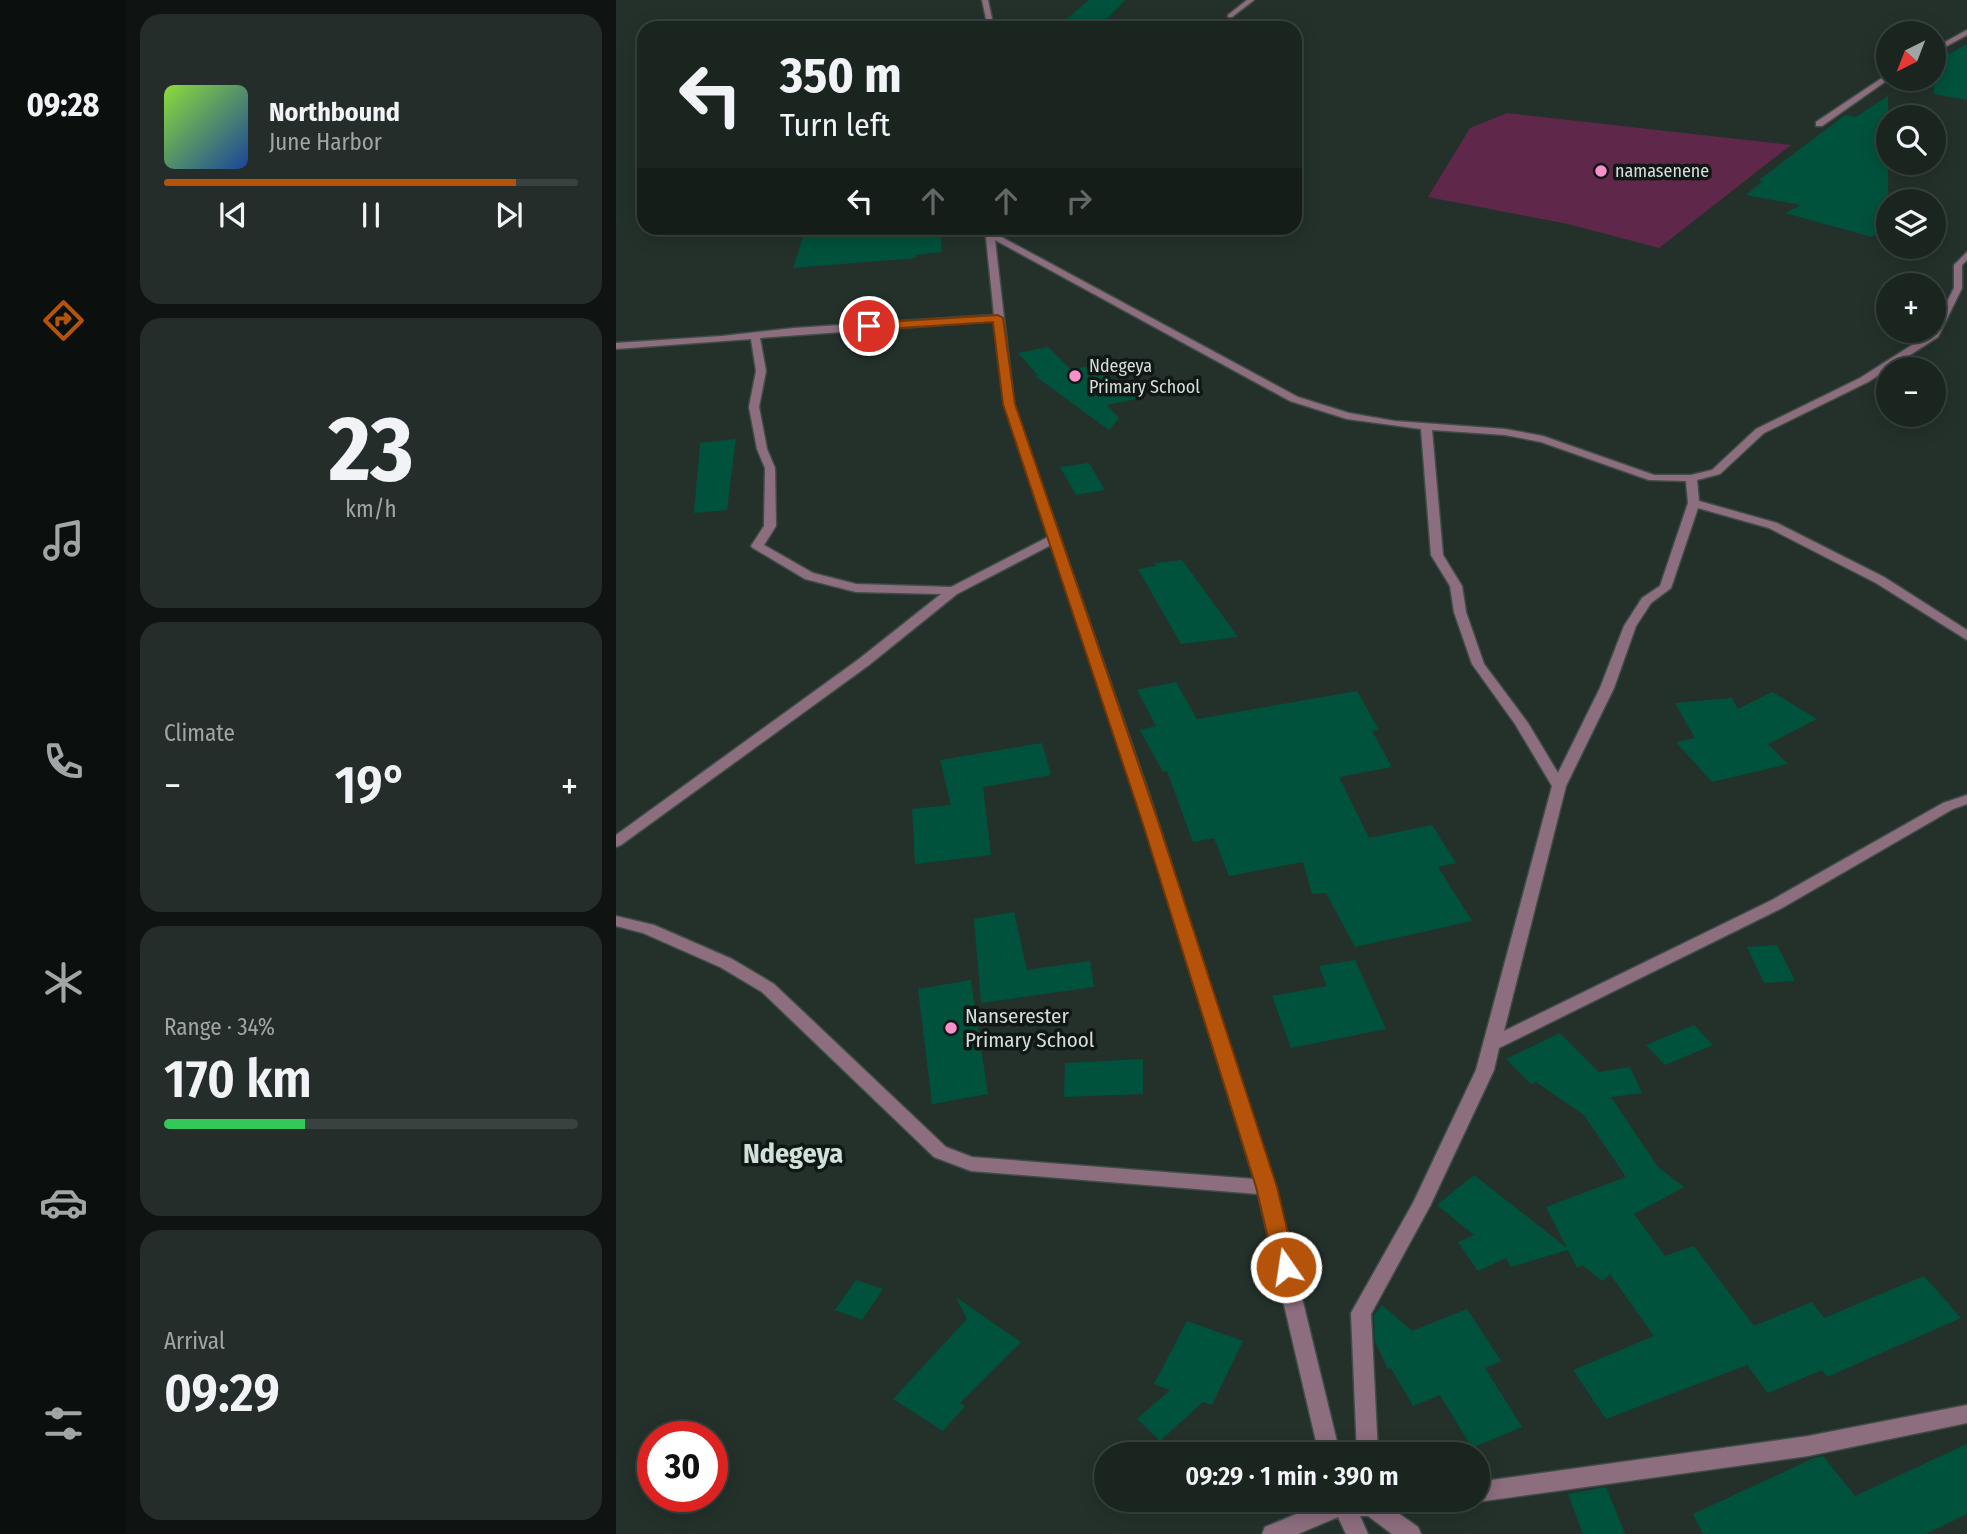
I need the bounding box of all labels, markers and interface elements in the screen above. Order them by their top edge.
north arrow [1876,21,1946,91]
map controls [1876,21,1946,427]
text: 350 m [780,46,902,105]
icon: left [665,49,756,140]
text: 09:28 [27,86,99,124]
text: Northbound [269,97,400,128]
button: search [1876,105,1946,175]
text: Turn left [780,106,890,144]
text: June Harbor [269,128,382,156]
place label: namasenene [1615,160,1709,182]
marker: namasenene [1593,163,1609,179]
icon: left [841,182,879,220]
icon: ahead [914,182,952,220]
icon: ahead [987,182,1025,220]
icon: right [1060,182,1098,220]
button: layers [1876,189,1946,259]
icon: previous [214,196,252,234]
icon: pause [352,196,390,234]
icon: next [490,196,528,234]
button: + [1876,273,1946,343]
icon: directions [39,296,88,345]
pin [839,296,899,356]
icon: arrive [850,307,888,345]
place label: Ndegeya Primary School [1089,355,1200,398]
button: − [1876,357,1946,427]
marker: Ndegeya Primary School [1067,368,1083,384]
text: 23 [328,395,414,504]
text: km/h [345,495,397,523]
icon: music [39,516,88,565]
text: Climate [164,719,235,747]
icon: phone [39,737,88,786]
text: 19° [335,754,407,817]
text: − [164,763,181,809]
text: + [561,763,578,809]
icon: climate [39,958,88,1007]
place label: Nanserester Primary School [965,1003,1095,1053]
text: Range · 34% [164,1013,275,1041]
marker: Nanserester Primary School [943,1020,959,1036]
text: 170 km [164,1048,312,1111]
district label: Ndegeya [743,1137,843,1170]
icon: car [39,1178,88,1227]
position arrow [1249,1230,1323,1304]
text: Arrival [164,1327,225,1355]
text: 09:29 [164,1362,280,1425]
icon: filters [39,1399,88,1448]
speed limit sign: 30 [637,1421,728,1512]
text: 09:29 · 1 min · 390 m [1185,1461,1399,1492]

